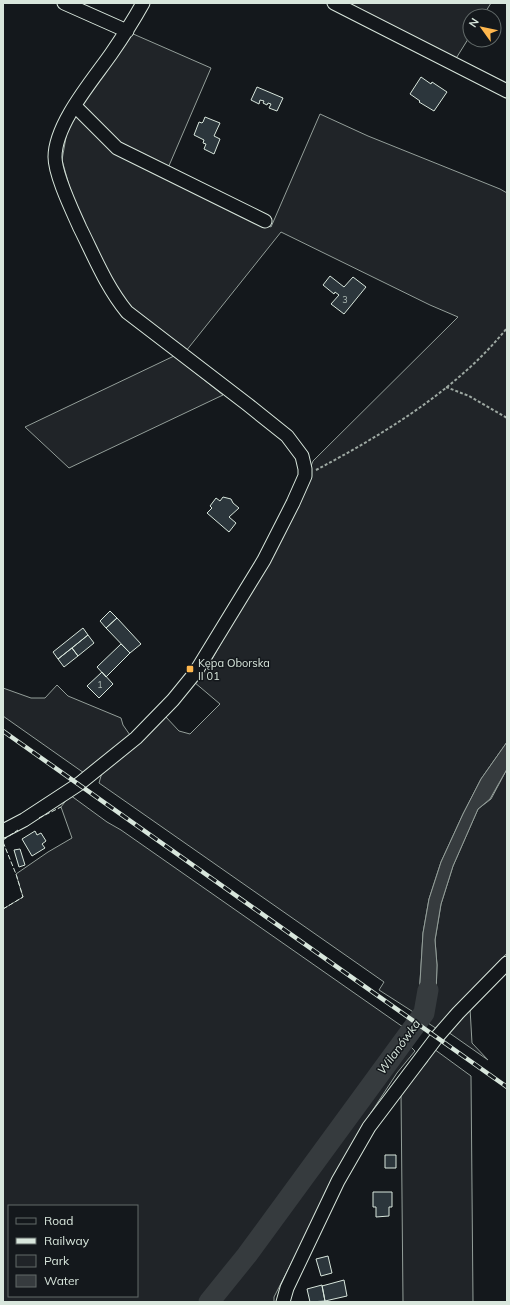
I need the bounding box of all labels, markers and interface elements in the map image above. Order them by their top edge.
north arrow [462,8,502,48]
text: N [465,15,482,30]
house number: 3 [342,294,348,305]
place label: Kępa Oborska II 01 [198,656,270,683]
marker: Kępa Oborska II 01 [185,664,195,674]
house number: 1 [97,679,103,690]
water label: Wilanówka [374,1016,423,1077]
legend [8,1205,138,1297]
text: Road [44,1213,73,1228]
text: Railway [44,1233,90,1248]
text: Park [44,1253,70,1268]
text: Water [44,1273,80,1288]

